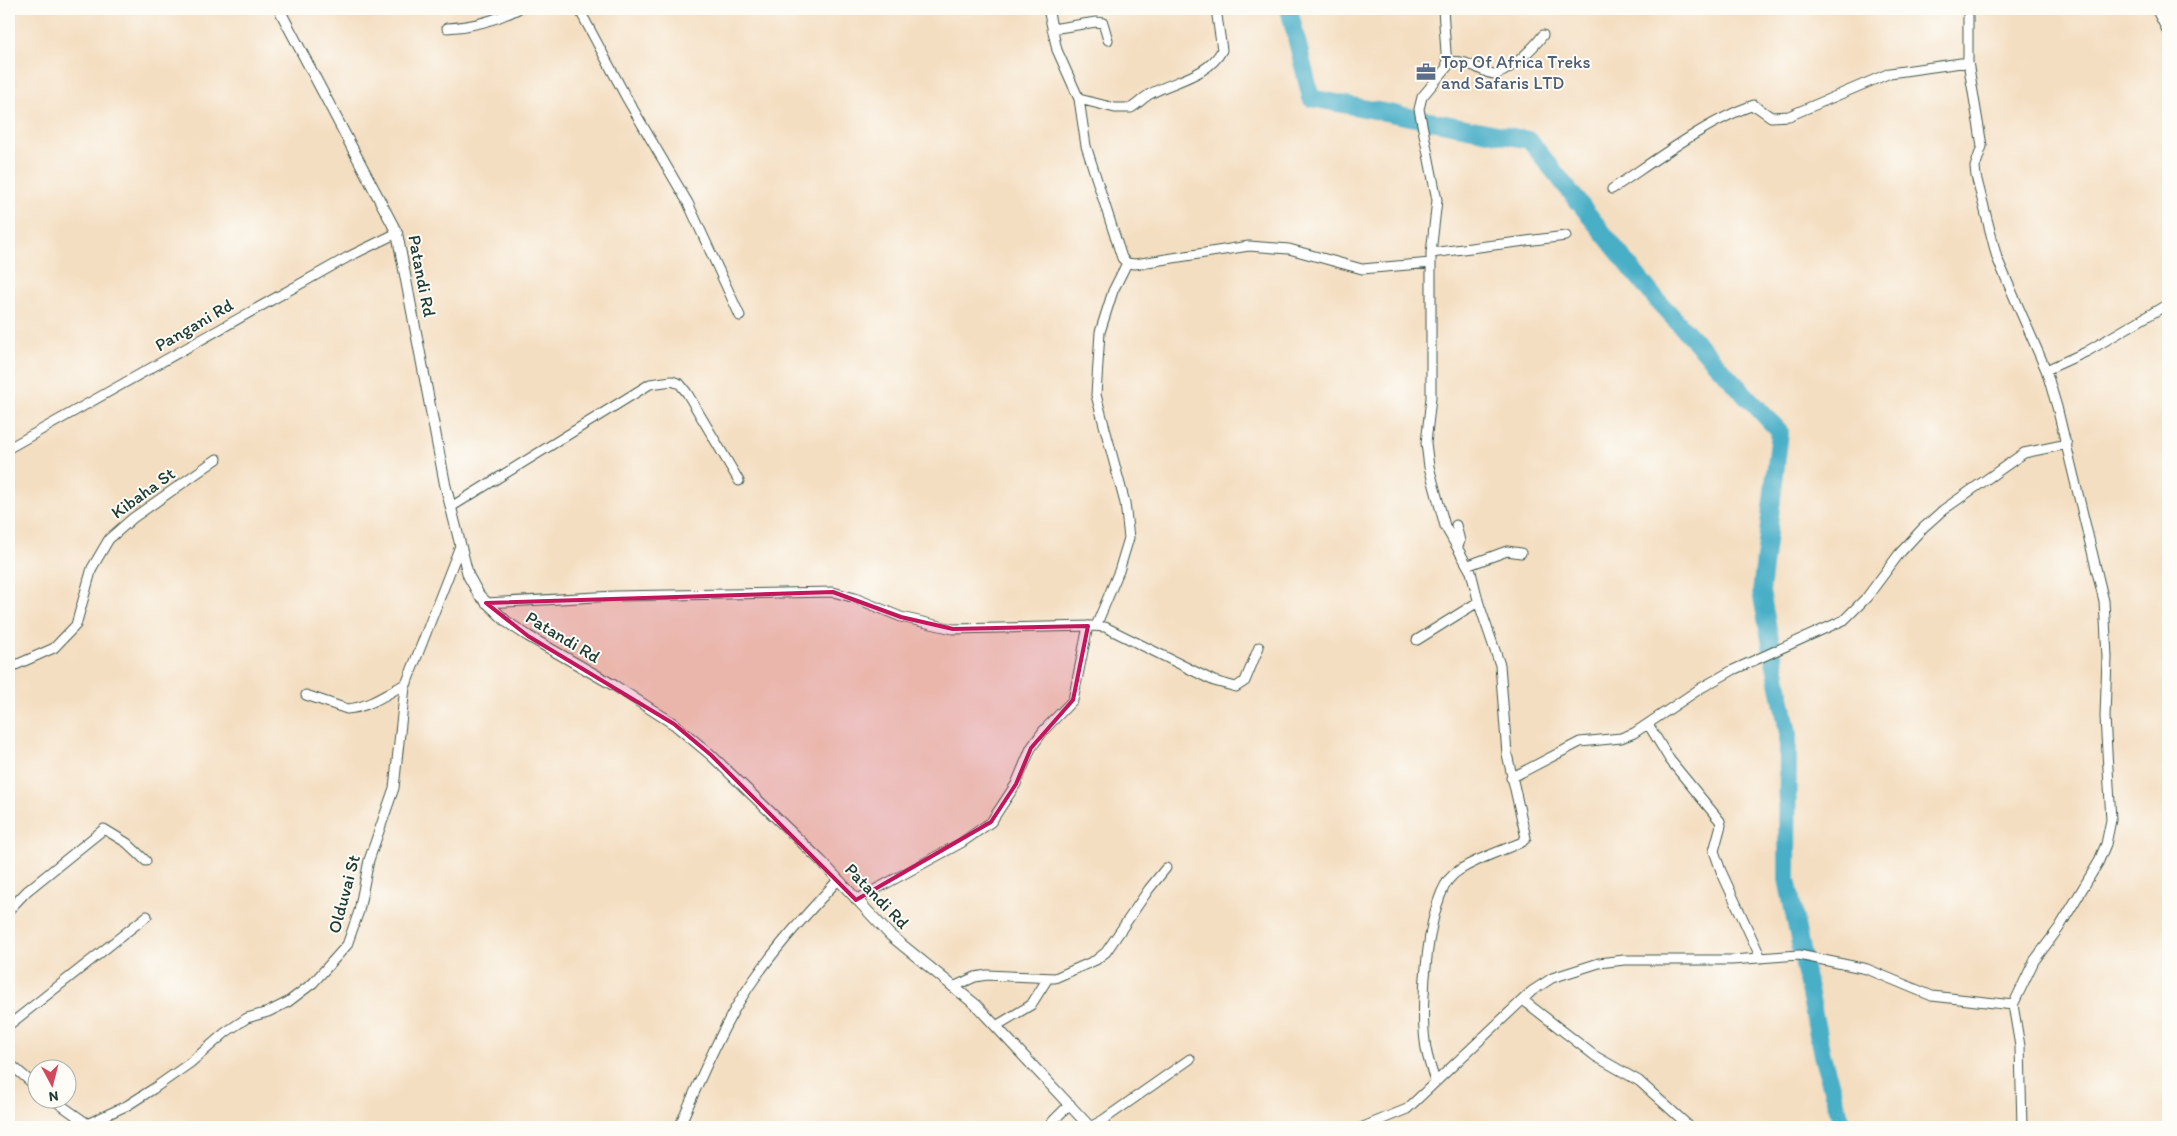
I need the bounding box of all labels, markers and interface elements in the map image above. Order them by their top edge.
place label: Top Of Africa Treks and Safaris LTD [1441,51,1590,94]
office icon: Top Of Africa Treks and Safaris LTD [1415,61,1437,83]
street label: Patandi Rd [403,233,441,319]
street label: Pangani Rd [151,294,237,356]
street label: Kibaha St [107,462,180,524]
street label: Patandi Rd [522,606,604,668]
street label: Olduvai St [323,852,365,936]
street label: Patandi Rd [840,858,914,934]
north arrow [28,1058,78,1108]
text: N [48,1087,59,1105]

